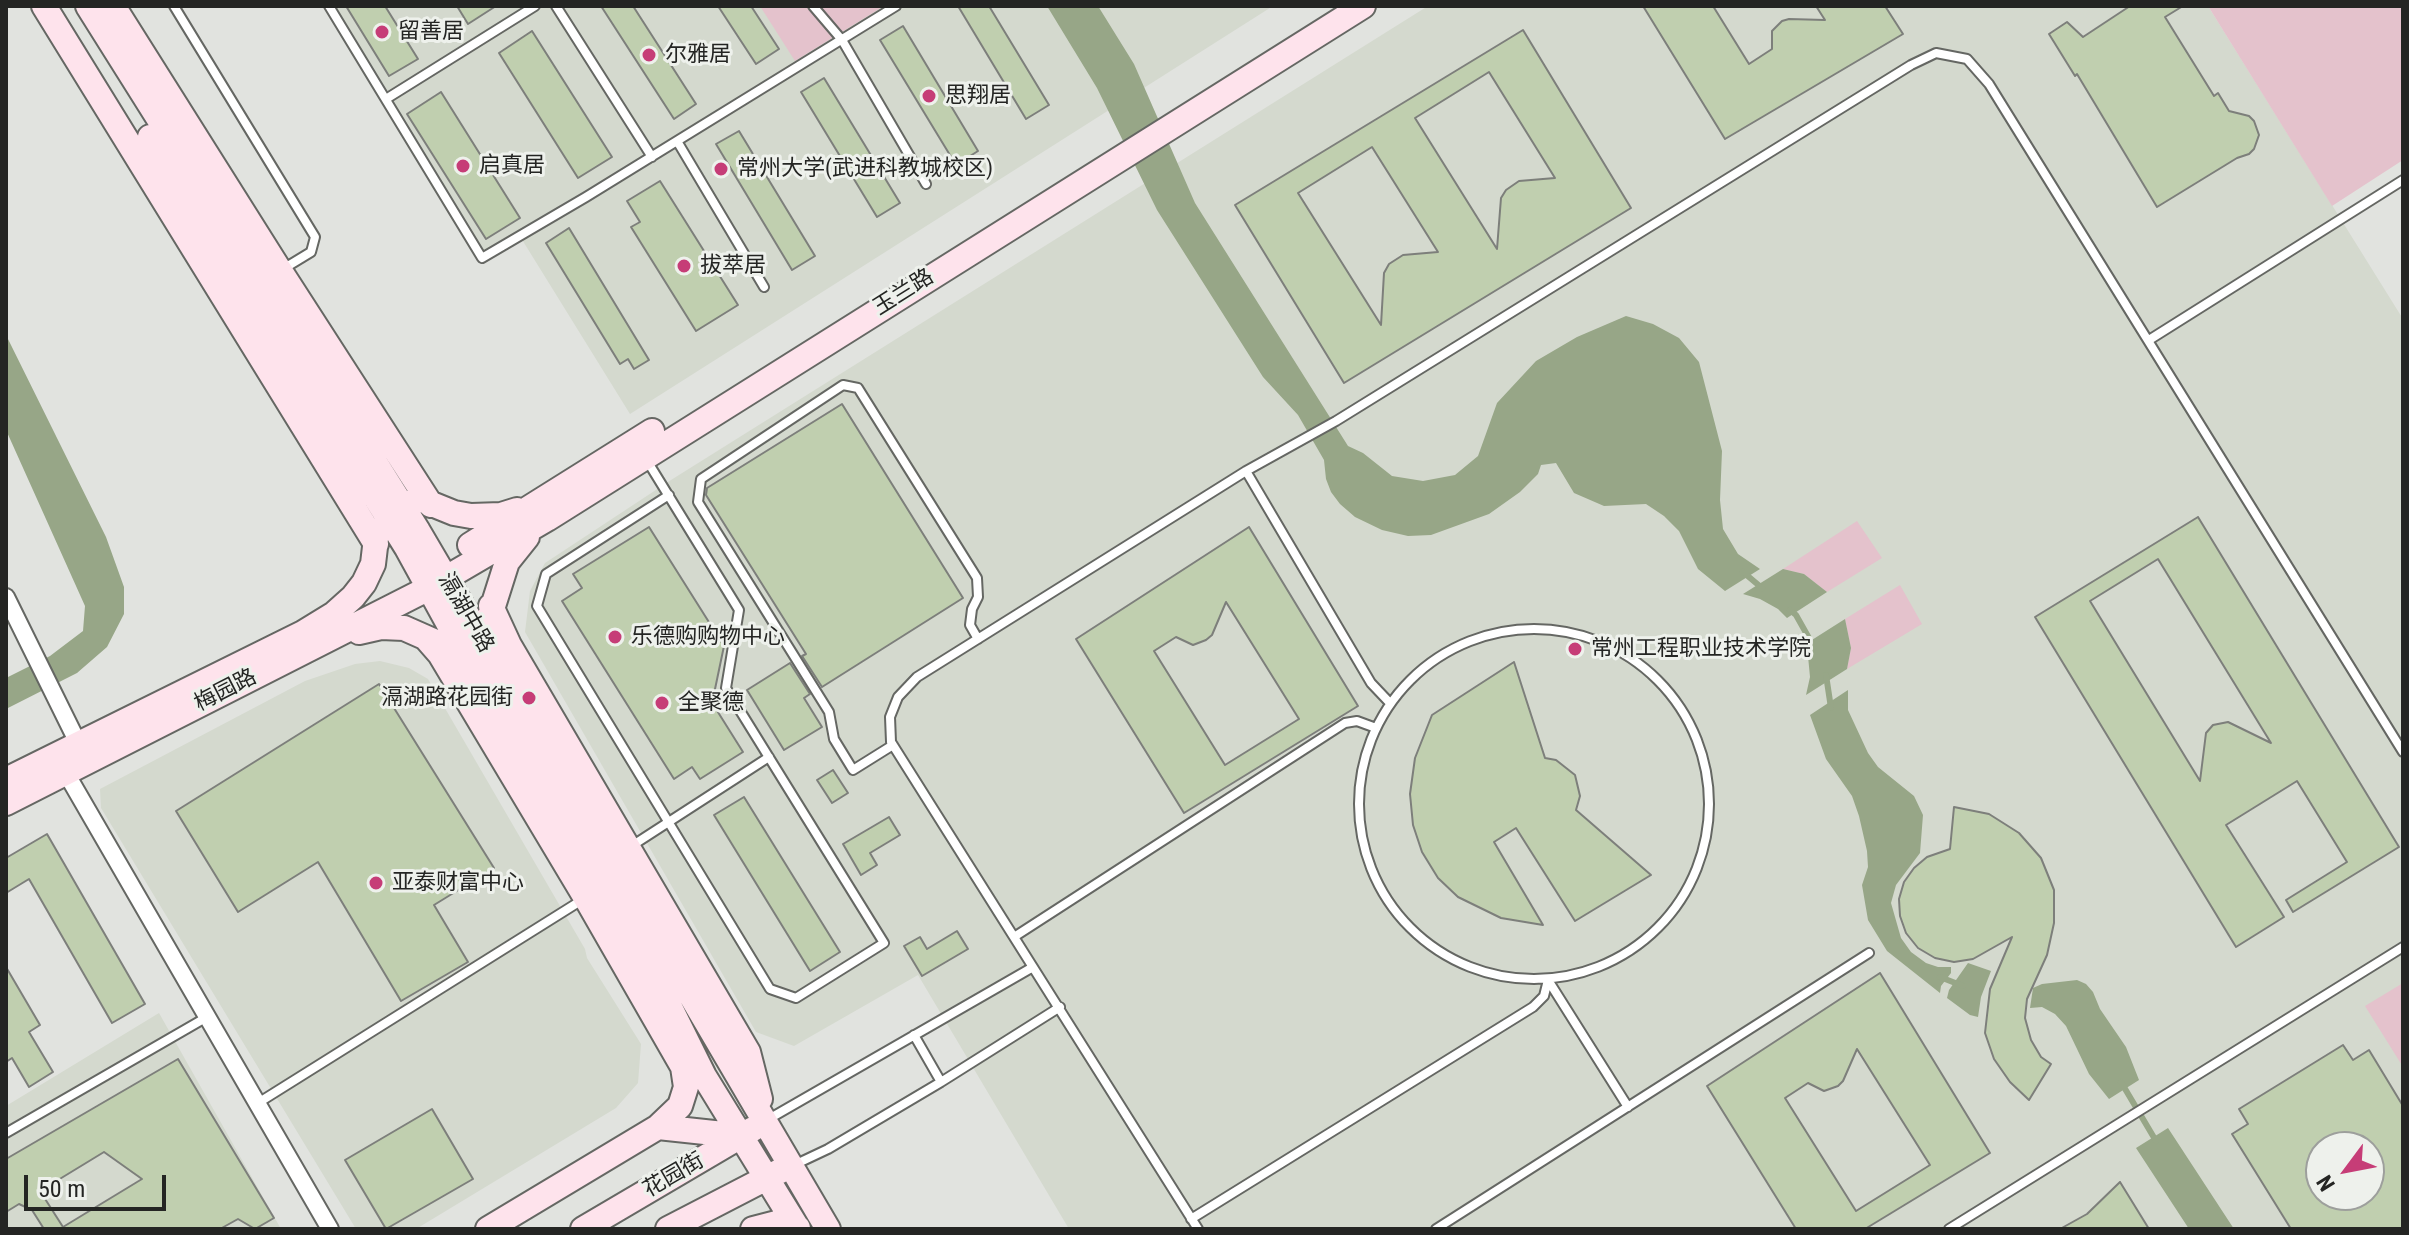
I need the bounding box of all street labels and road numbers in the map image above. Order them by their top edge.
street label: 玉兰路 [869,264,939,322]
street label: 滆湖中路 [432,568,498,658]
street label: 梅园路 [191,664,261,718]
street label: 花园街 [639,1148,709,1204]

